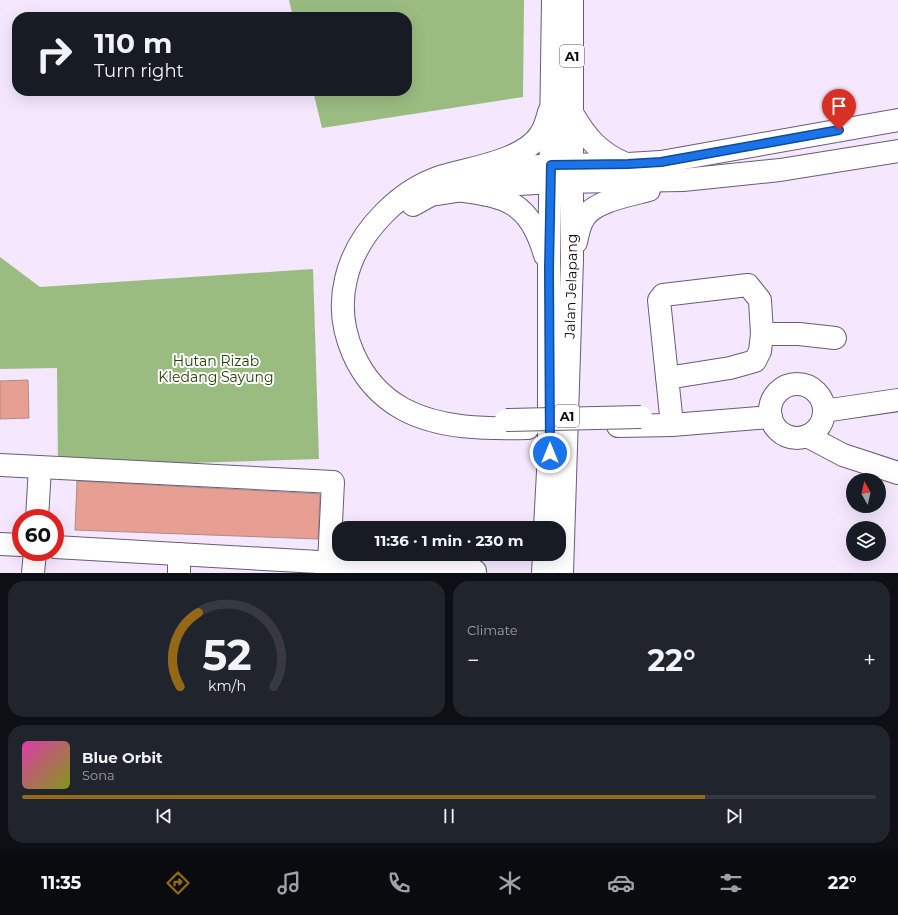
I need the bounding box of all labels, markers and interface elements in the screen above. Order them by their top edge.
text: 110 m [94,26,172,60]
icon: right [28,28,80,80]
road number: A1 [560,45,584,67]
text: Turn right [94,60,184,82]
pin [822,89,856,130]
icon: arrive [828,95,850,117]
street label: Jalan Jelapang [560,234,581,340]
park label: Hutan Rizab Kledang Sayung [158,352,274,386]
road number: A1 [555,405,579,427]
position arrow [529,432,571,474]
north arrow [846,473,886,513]
map controls [846,473,886,561]
speed limit sign: 60 [12,509,64,561]
button: layers [846,521,886,561]
text: 11:36 · 1 min · 230 m [375,531,523,550]
text: Climate [467,622,518,638]
text: 52 [202,630,251,680]
text: 22° [648,642,695,679]
text: − [467,647,480,674]
text: + [863,647,876,674]
text: km/h [207,677,246,695]
text: Blue Orbit [82,748,162,767]
text: Sona [82,767,115,783]
icon: previous [153,805,175,827]
icon: pause [438,805,460,827]
icon: next [723,805,745,827]
icon: directions [164,869,192,897]
icon: music [275,869,303,897]
icon: phone [385,869,413,897]
icon: climate [496,869,524,897]
icon: car [607,869,635,897]
icon: filters [717,869,745,897]
text: 11:35 [41,872,81,894]
text: 22° [828,872,857,894]

